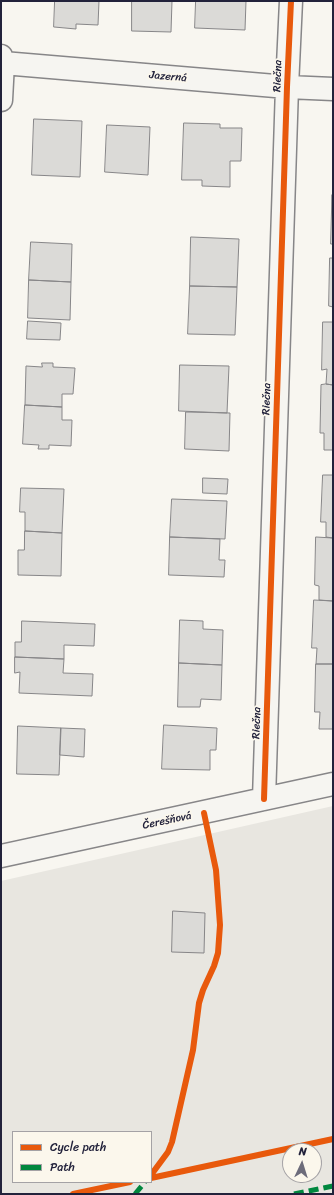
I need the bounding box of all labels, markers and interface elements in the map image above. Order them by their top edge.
street label: Riečna [271,60,285,92]
street label: Jazerná [149,69,187,85]
street label: Riečna [260,383,274,415]
street label: Riečna [250,707,264,739]
street label: Čerešňová [141,809,193,833]
legend [12,1131,152,1183]
text: Cycle path [50,1136,106,1158]
text: N [298,1142,307,1161]
north arrow [282,1143,322,1183]
text: Path [50,1156,75,1178]

